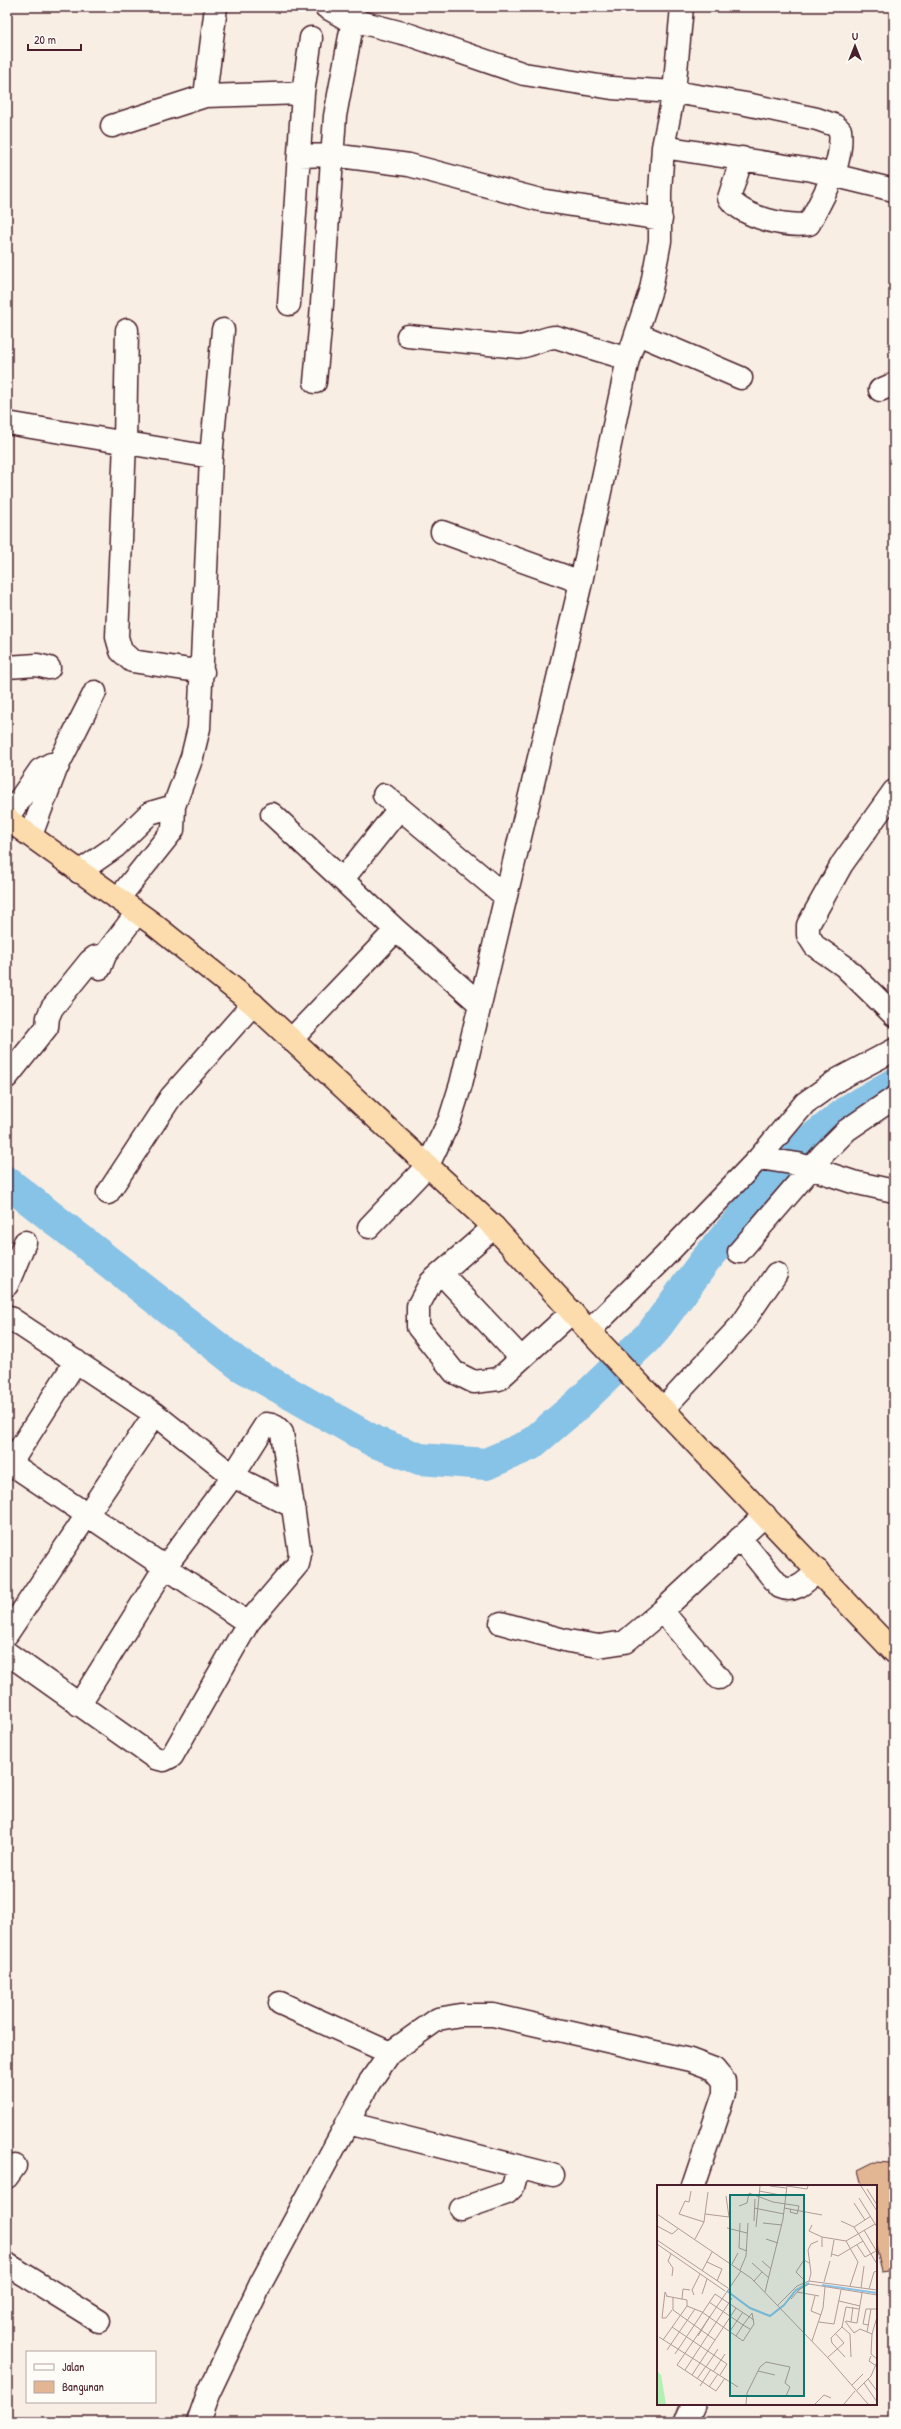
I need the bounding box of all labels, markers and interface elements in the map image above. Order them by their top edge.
scale bar [28,26,81,52]
north arrow [835,26,875,66]
text: U [852,29,858,43]
text: 20 m [34,31,56,48]
inset map [657,2185,877,2405]
legend [26,2351,156,2403]
text: Jalan [62,2358,84,2375]
text: Bangunan [62,2378,104,2395]

